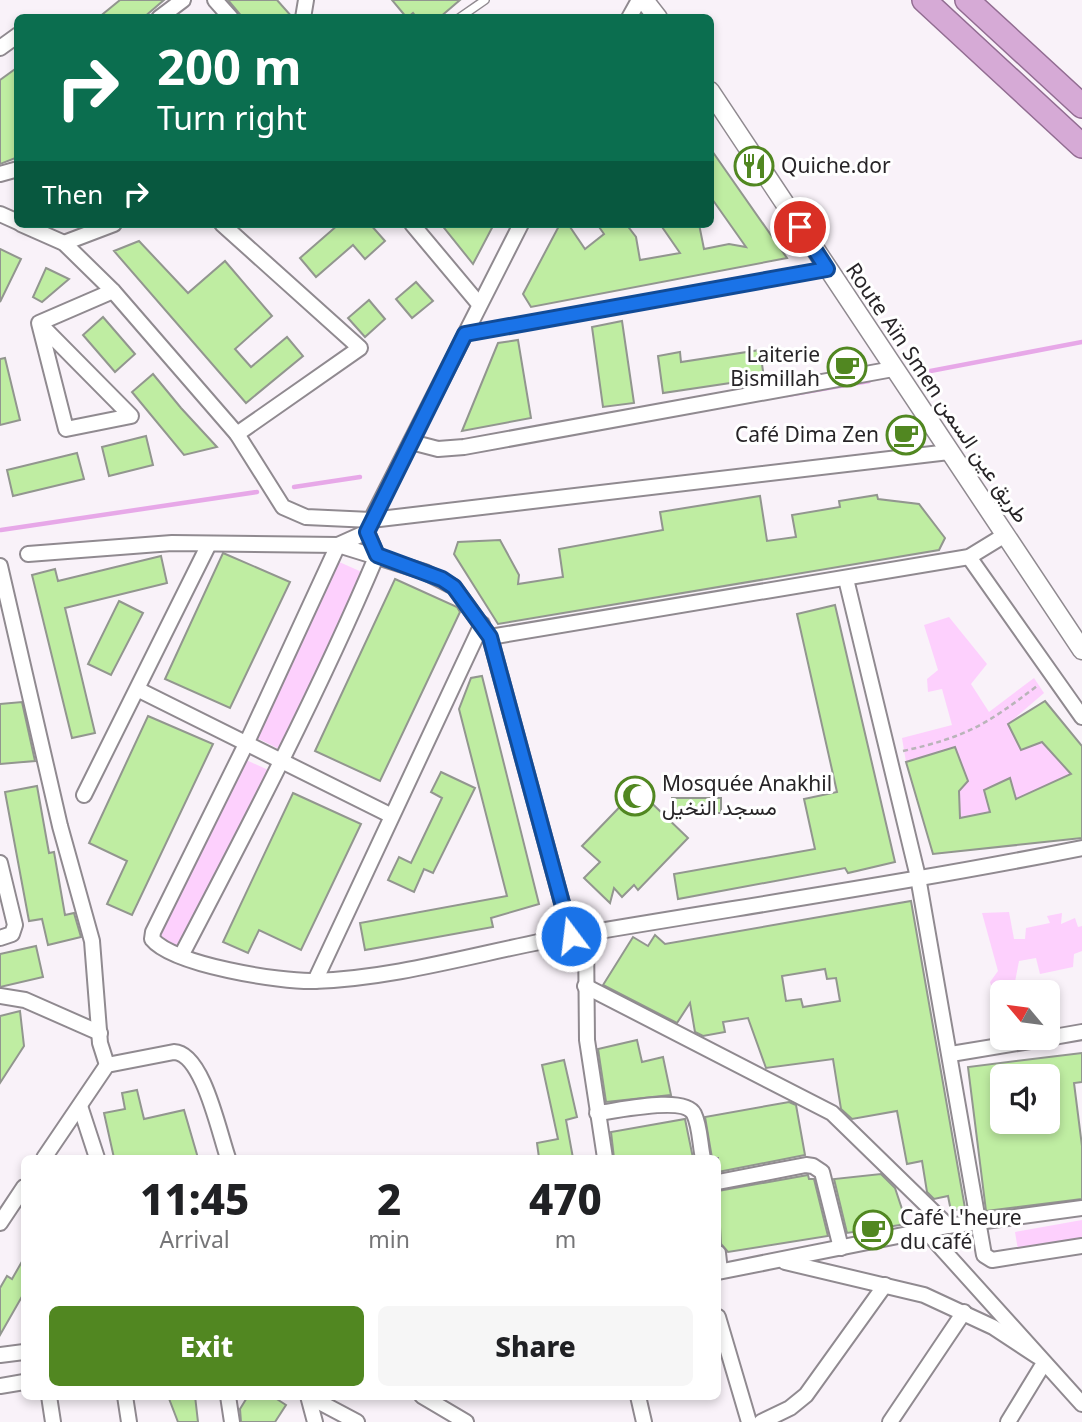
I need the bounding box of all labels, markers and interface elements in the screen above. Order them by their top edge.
text: 200 m [157,33,302,99]
icon: right [42,42,133,133]
text: Turn right [157,96,307,139]
restaurant icon: Quiche.dor [733,145,775,187]
place label: Quiche.dor [781,151,891,179]
icon: right [117,175,155,213]
text: Then [42,176,103,212]
pin [770,197,830,257]
icon: arrive [781,208,819,246]
street label: Route Aïn Smen طريق عين السمن [840,257,1036,528]
place label: Laiterie Bismillah [730,340,820,392]
cafe icon: Laiterie Bismillah [826,346,868,388]
cafe icon: Café Dima Zen [885,414,927,456]
place label: Café Dima Zen [735,420,879,448]
place label: Mosquée Anakhil مسجد النخيل [662,769,832,821]
mosque icon: Mosquée Anakhil مسجد النخيل [614,775,656,817]
position arrow [534,899,608,973]
north arrow [990,980,1060,1050]
map controls [990,980,1060,1134]
button: sound [990,1064,1060,1134]
text: 11:45 [140,1170,249,1227]
text: 2 [377,1170,401,1227]
text: 470 [529,1170,602,1227]
place label: Café L'heure du café [900,1203,1022,1255]
cafe icon: Café L'heure du café [852,1209,894,1251]
text: Arrival [160,1223,230,1255]
text: min [368,1223,410,1255]
text: m [555,1223,576,1255]
button: Exit [49,1306,364,1386]
button: Share [378,1306,693,1386]

